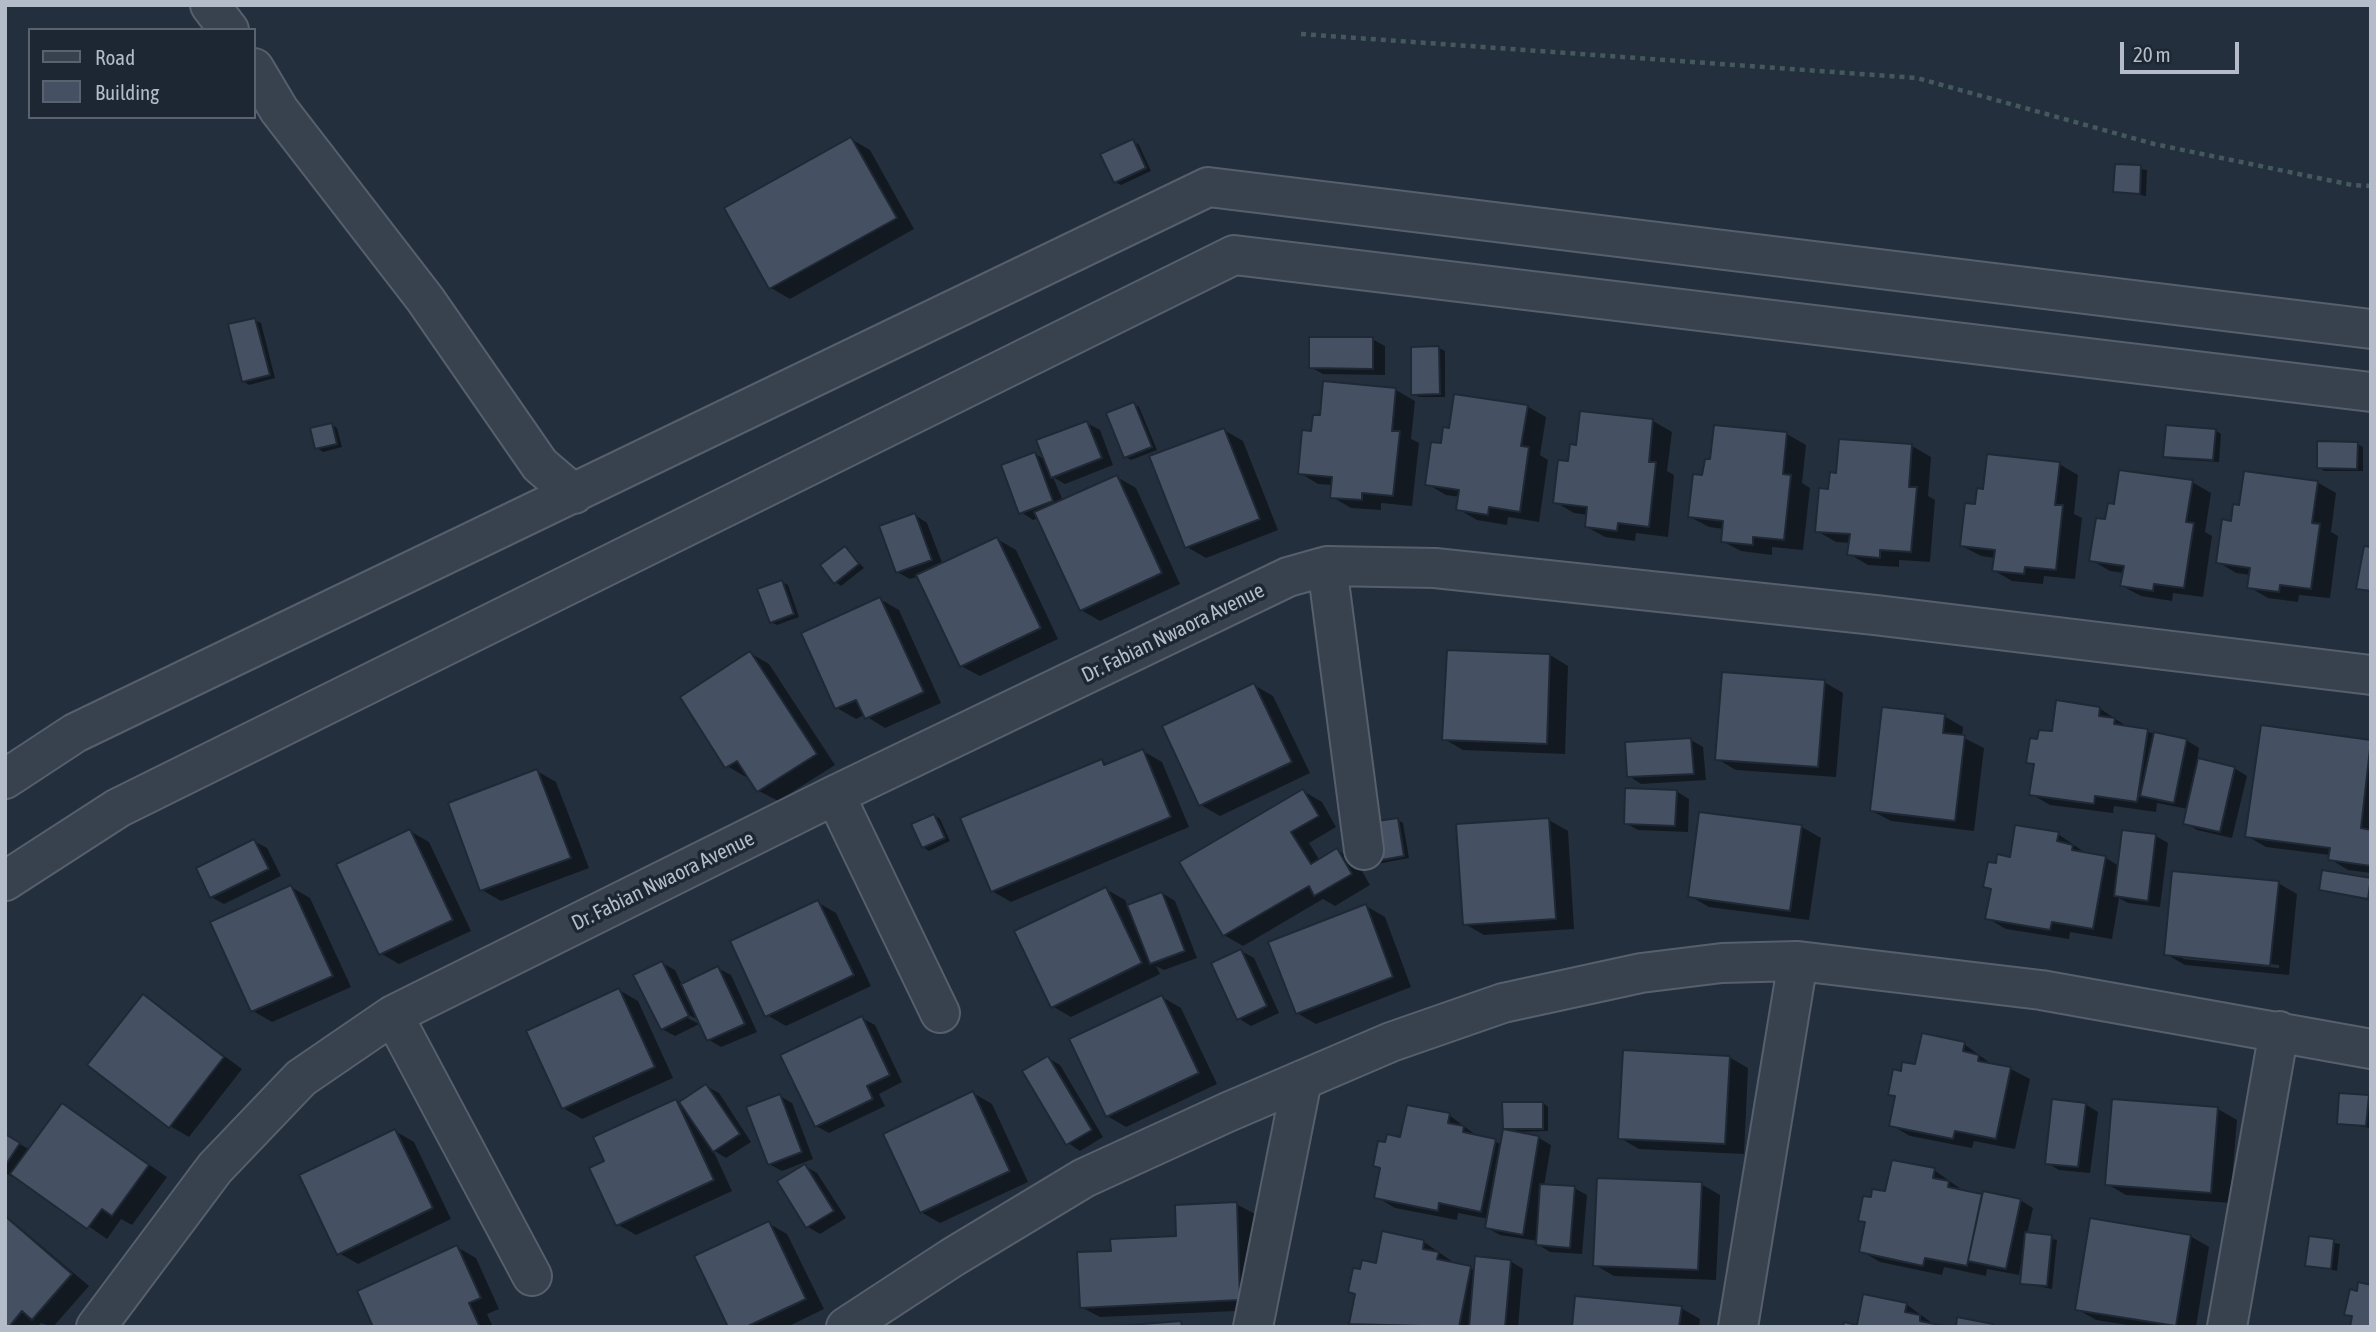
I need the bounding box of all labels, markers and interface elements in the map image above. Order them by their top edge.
legend [28,28,256,119]
scale bar [2124,28,2243,72]
text: 20 m [2133,42,2171,66]
text: Road [95,45,135,69]
text: Building [95,80,159,104]
street label: Dr. Fabian Nwaora Avenue [1078,578,1268,688]
street label: Dr. Fabian Nwaora Avenue [568,826,758,936]

